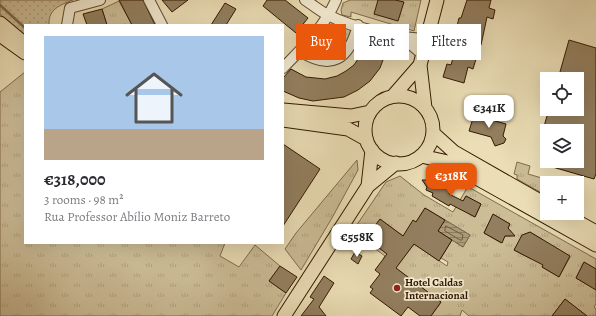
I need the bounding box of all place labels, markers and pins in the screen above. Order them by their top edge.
pin: €341K [461,95,517,129]
pin: €318K [423,163,479,197]
pin: €558K [329,224,385,258]
place label: Hotel Caldas Internacional [405,275,468,303]
marker: Hotel Caldas Internacional [392,283,402,293]

